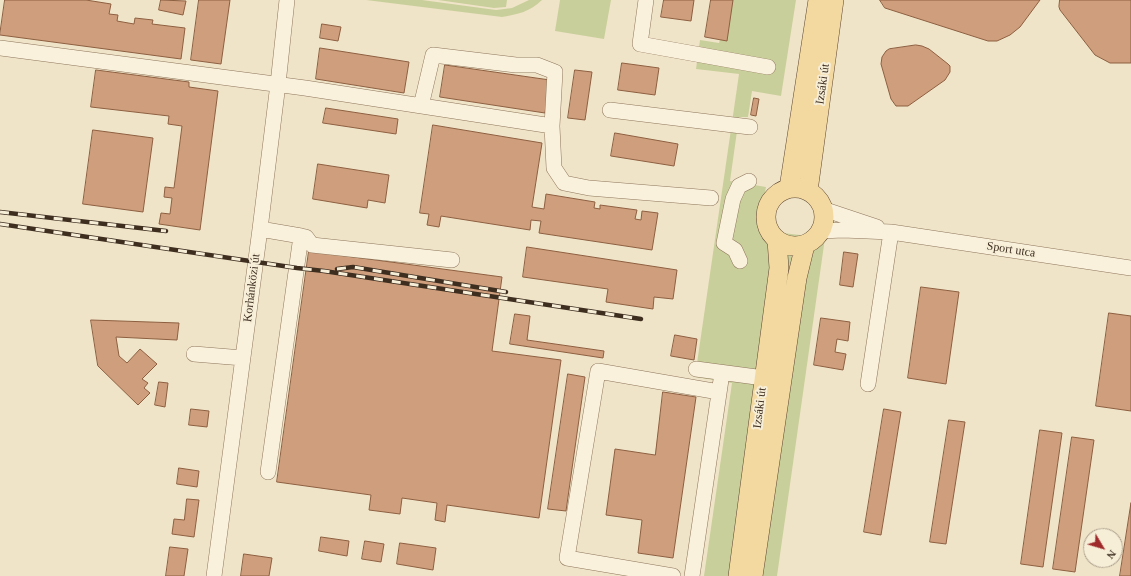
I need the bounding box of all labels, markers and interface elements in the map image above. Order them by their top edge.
street label: Izsáki út [813,63,833,105]
street label: Sport utca [986,239,1036,261]
street label: Korhánközi út [241,253,263,323]
street label: Izsáki út [750,387,770,429]
north arrow [1083,528,1123,568]
text: N [1104,548,1119,562]

